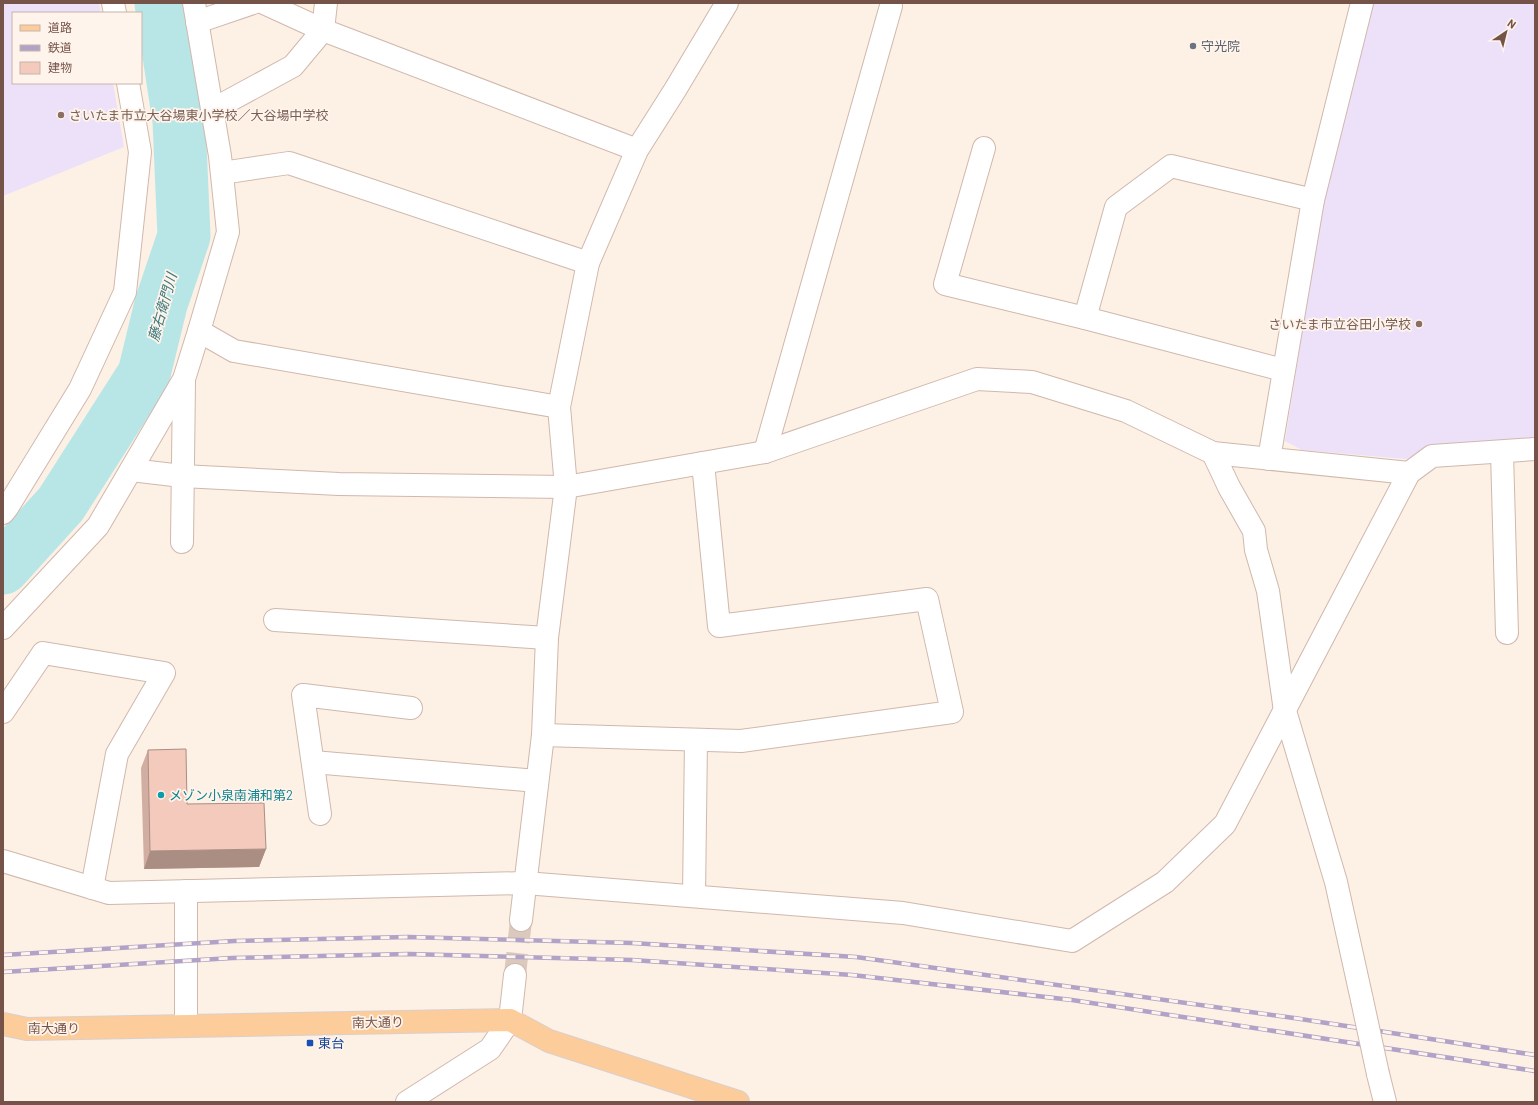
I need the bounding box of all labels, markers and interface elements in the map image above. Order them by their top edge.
legend [12,12,142,84]
north arrow [1486,12,1526,52]
text: N [1505,16,1519,31]
text: 道路 [48,20,72,34]
place label: 守光院 [1201,38,1240,54]
text: 鉄道 [48,40,72,54]
marker: 守光院 [1188,41,1198,51]
text: 建物 [48,60,72,74]
place label: さいたま市立大谷場東小学校／大谷場中学校 [69,107,329,123]
marker: さいたま市立大谷場東小学校／大谷場中学校 [56,110,66,120]
water label: 藤右衛門川 [144,269,180,343]
place label: さいたま市立谷田小学校 [1268,316,1411,332]
marker: さいたま市立谷田小学校 [1414,319,1424,329]
place label: メゾン小泉南浦和第2 [169,787,293,803]
marker: メゾン小泉南浦和第2 [156,790,166,800]
street label: 南大通り [352,1014,404,1030]
street label: 南大通り [28,1020,80,1036]
place label: 東台 [318,1035,344,1051]
marker: 東台 [305,1038,315,1048]

